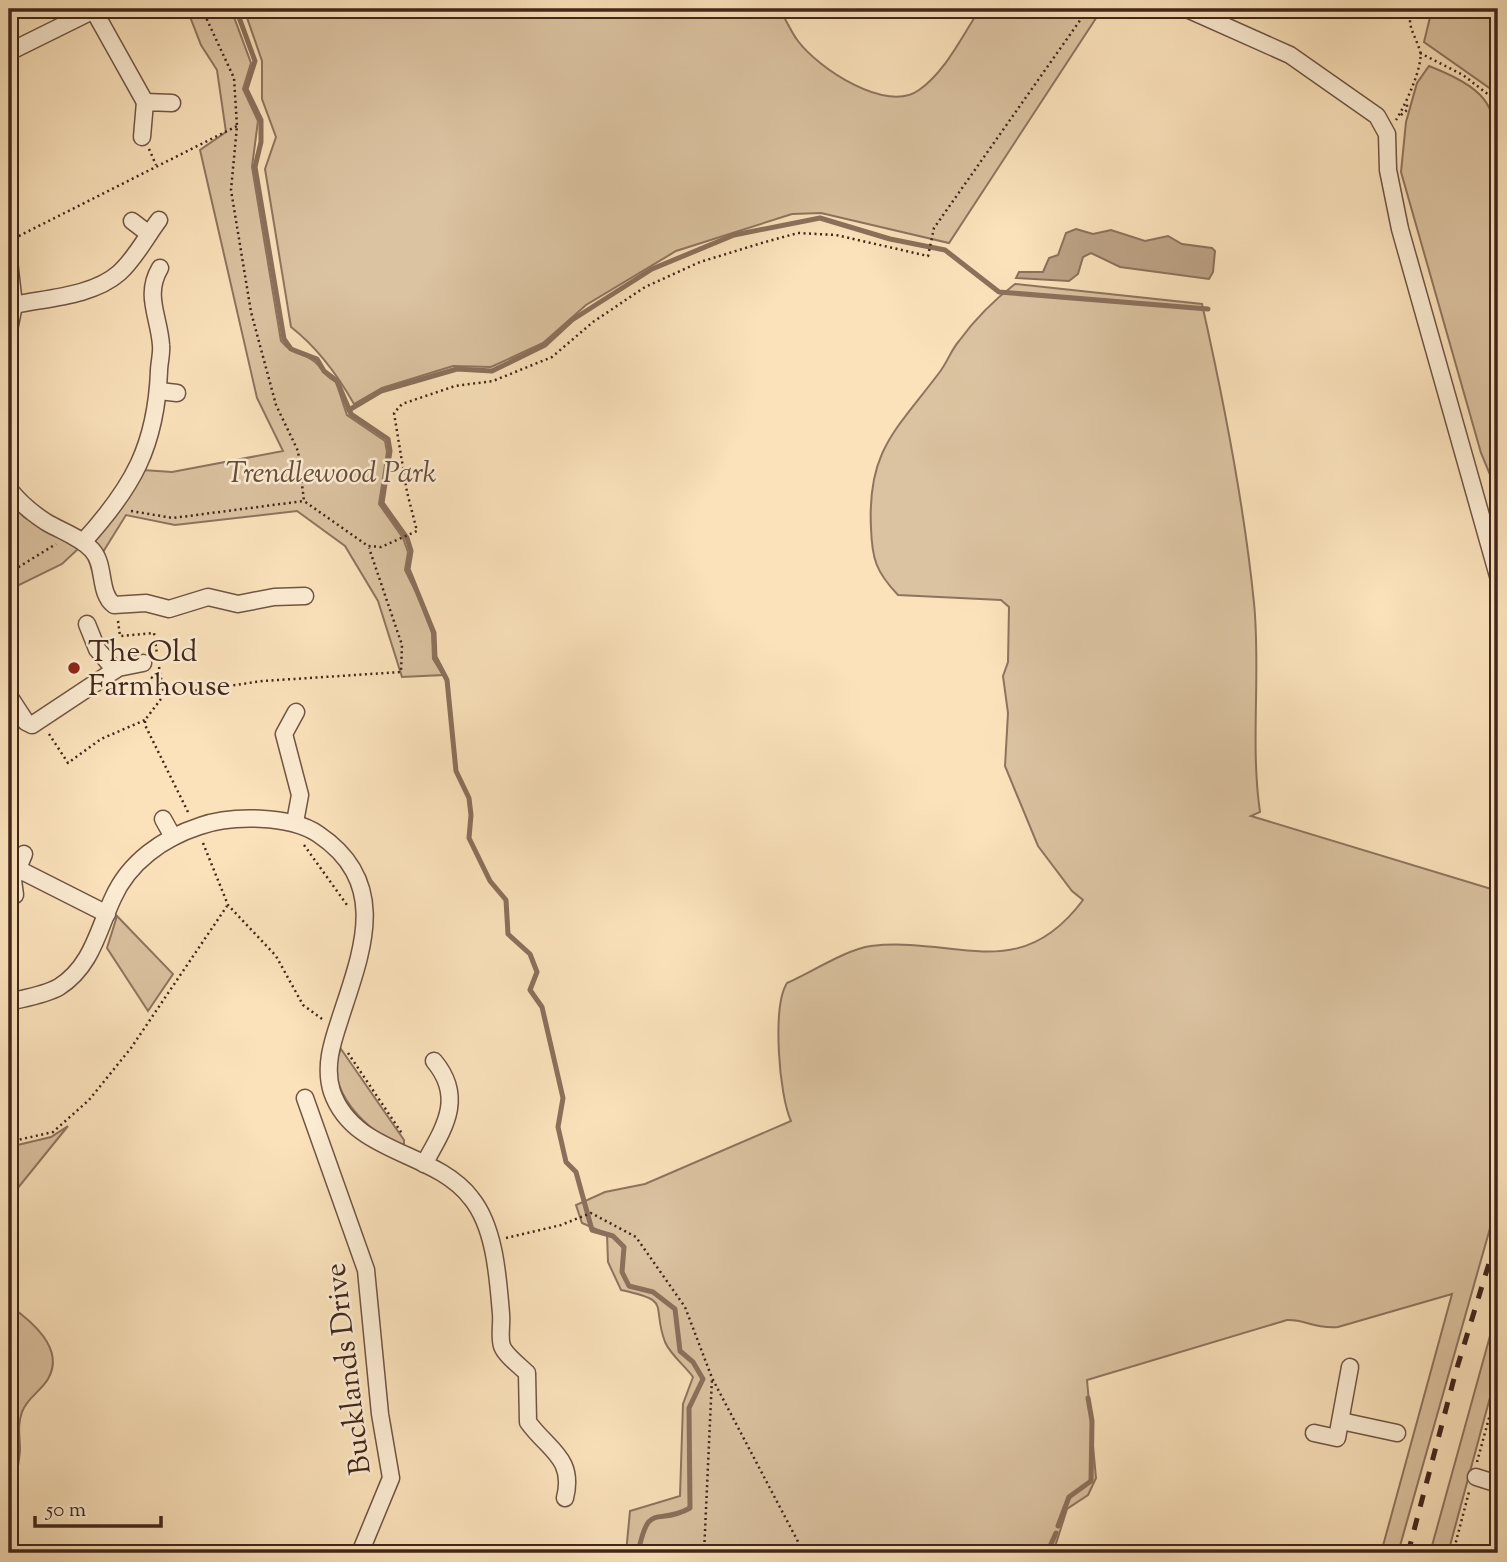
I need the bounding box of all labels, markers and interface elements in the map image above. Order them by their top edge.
park label: Trendlewood Park [226,453,436,496]
place label: The Old Farmhouse [88,632,230,709]
marker: The Old Farmhouse [66,660,82,676]
street label: Bucklands Drive [315,1260,384,1477]
scale bar [35,1485,161,1529]
text: 50 m [45,1496,86,1526]

